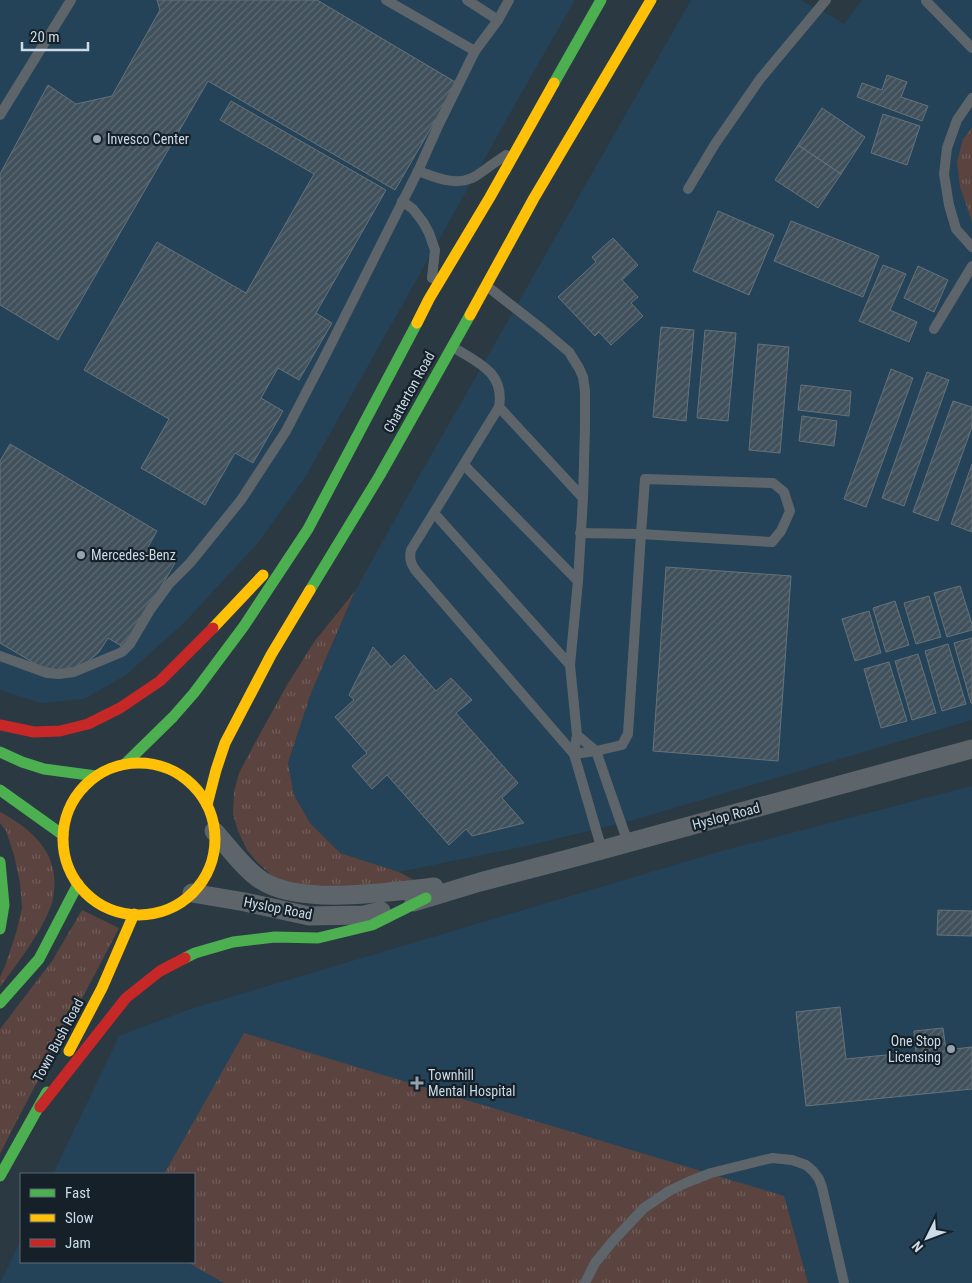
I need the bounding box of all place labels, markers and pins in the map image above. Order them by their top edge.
place label: Invesco Center [107,131,189,147]
marker: Invesco Center [91,133,103,145]
place label: Mercedes-Benz [91,547,176,563]
marker: Mercedes-Benz [75,549,87,561]
place label: One Stop Licensing [888,1033,941,1065]
marker: One Stop Licensing [945,1043,957,1055]
place label: Townhill Mental Hospital [428,1067,515,1099]
marker: Townhill Mental Hospital [410,1076,424,1090]

